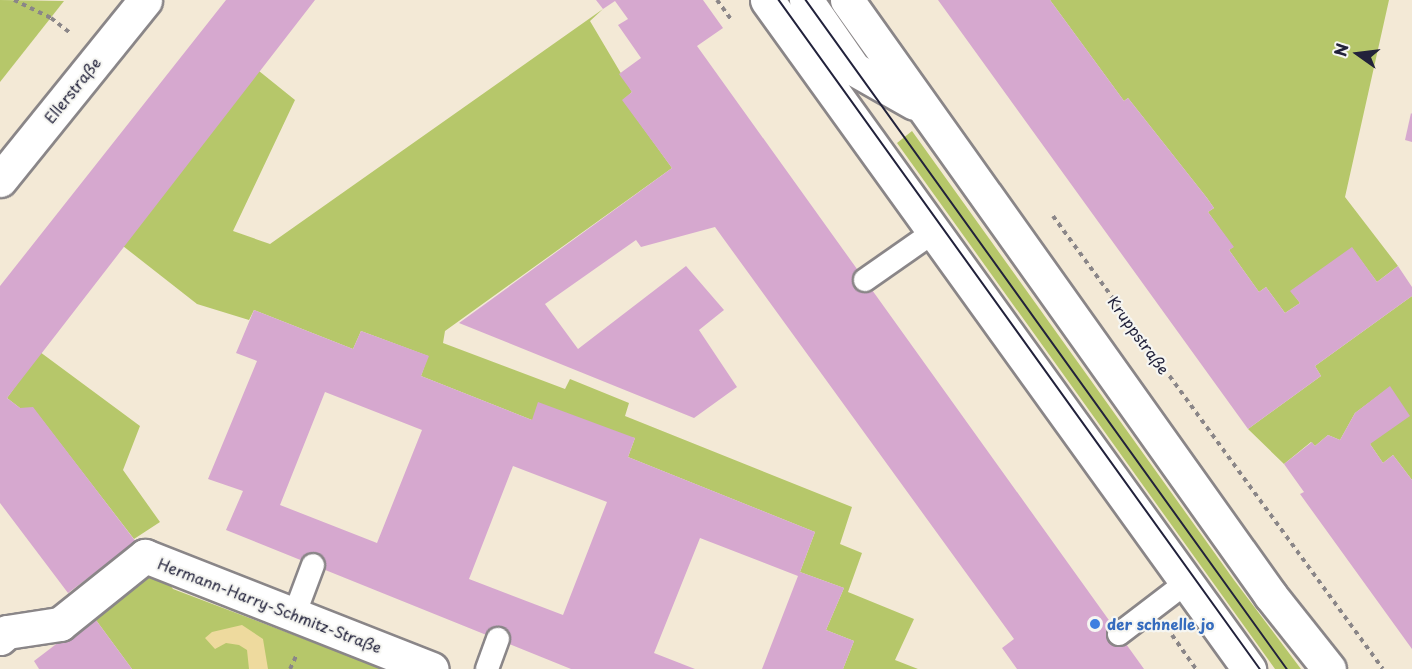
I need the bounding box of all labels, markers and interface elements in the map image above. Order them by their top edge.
north arrow [1328,24,1388,84]
text: N [1327,41,1354,59]
street label: Ellerstraße [40,54,104,126]
street label: Kruppstraße [1105,292,1173,378]
street label: Hermann-Harry-Schmitz-Straße [156,554,384,656]
place label: der schnelle jo [1107,615,1215,633]
marker: der schnelle jo [1088,617,1102,631]

